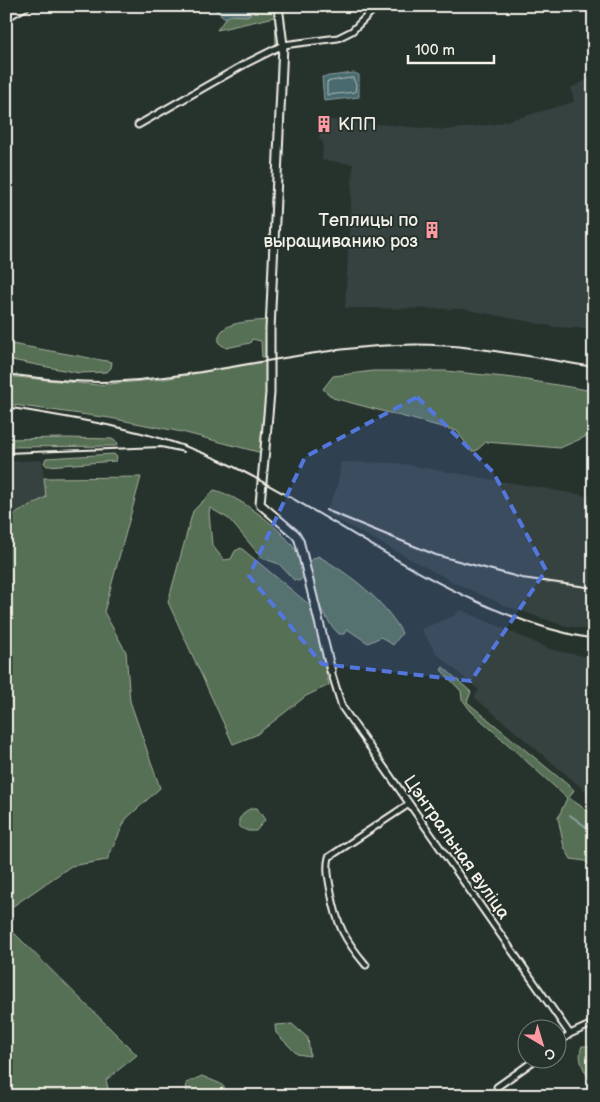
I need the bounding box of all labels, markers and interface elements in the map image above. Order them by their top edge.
scale bar [408,32,494,64]
text: 100 m [415,41,455,60]
building icon: КПП [314,114,334,134]
place label: КПП [338,114,377,135]
place label: Теплицы по выращиванию роз [263,210,418,252]
building icon: Теплицы по выращиванию роз [422,220,442,240]
street label: Цэнтральная вуліца [399,771,514,924]
north arrow [518,1020,568,1070]
text: С [540,1044,559,1064]

